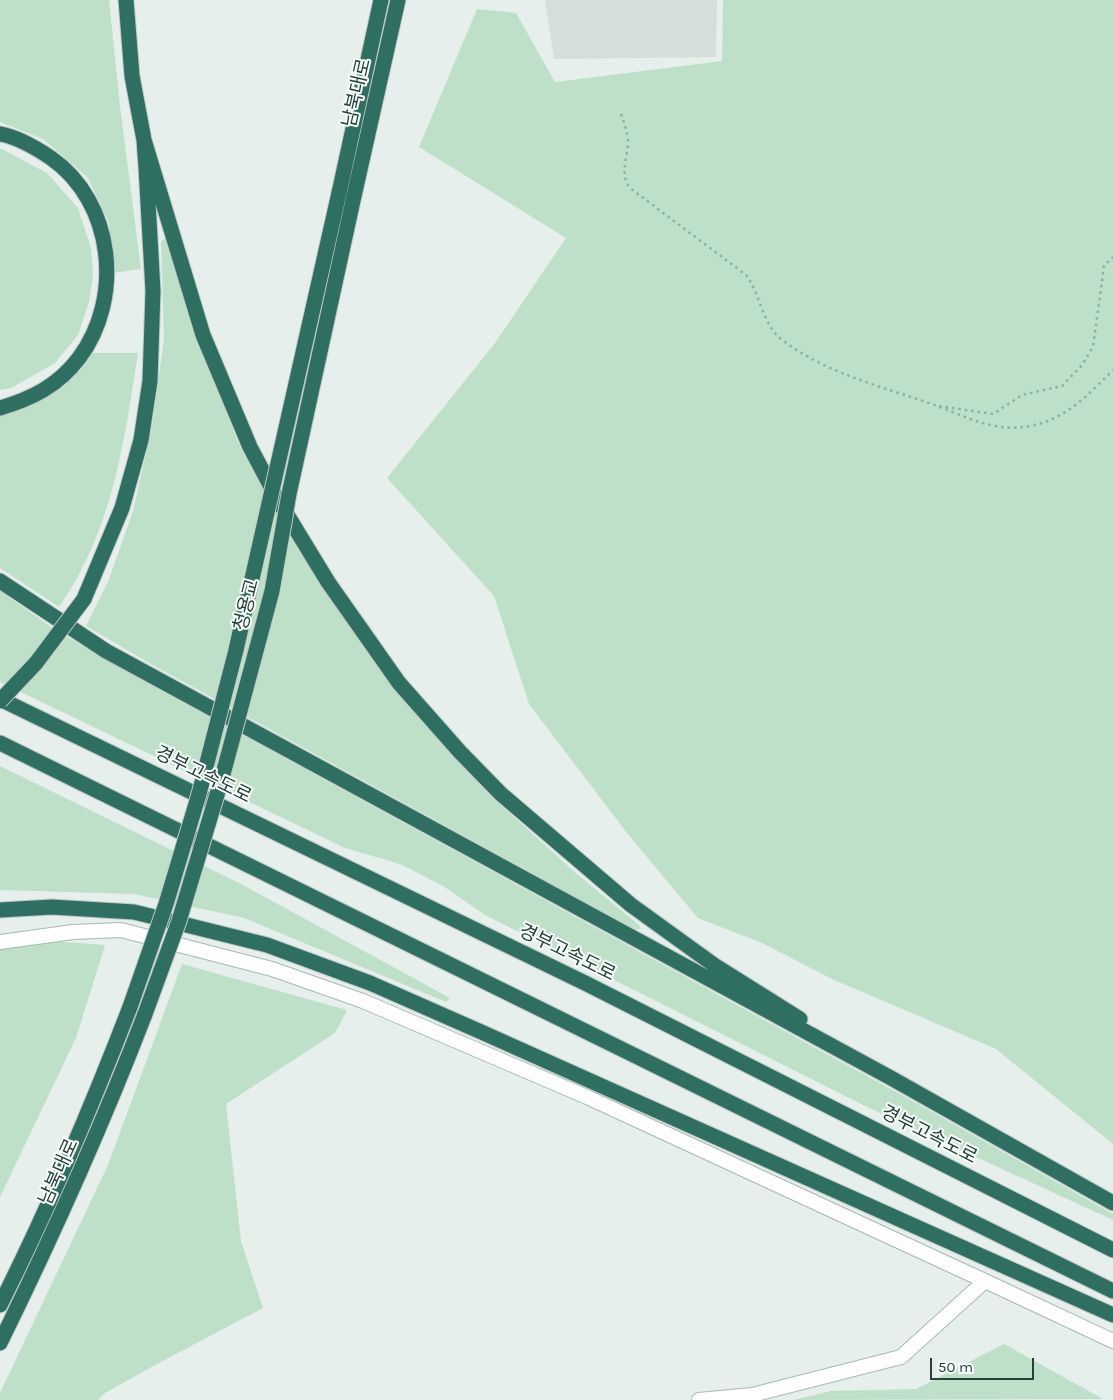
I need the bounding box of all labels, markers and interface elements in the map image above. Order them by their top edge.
street label: 남북대로 [338,56,376,130]
street label: 청용교 [230,577,264,633]
street label: 경부고속도로 [151,742,255,808]
street label: 경부고속도로 [515,920,619,986]
street label: 경부고속도로 [877,1101,981,1169]
street label: 남북대로 [34,1135,84,1209]
scale bar [933,1348,1037,1380]
text: 50 m [938,1358,973,1376]

